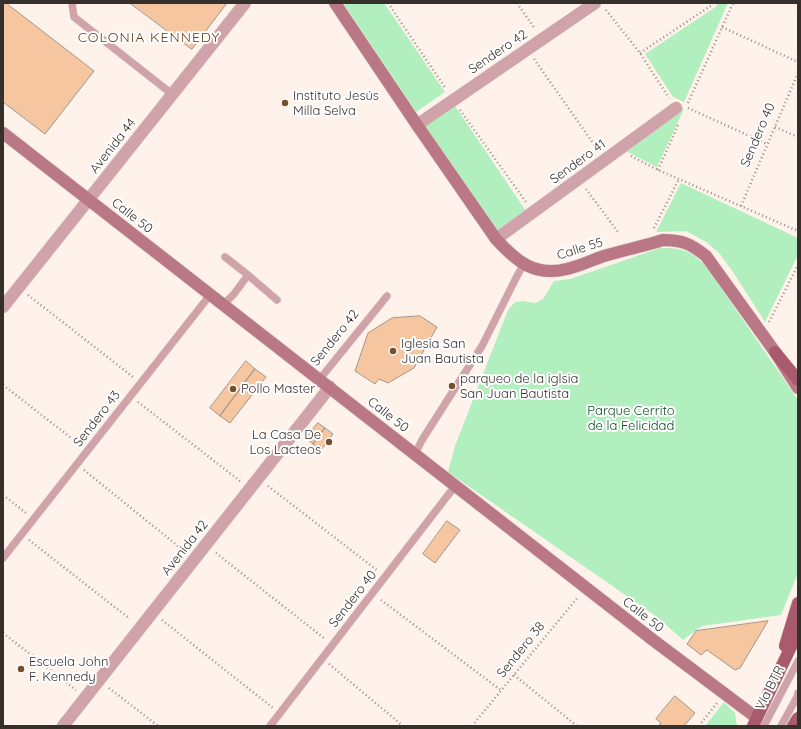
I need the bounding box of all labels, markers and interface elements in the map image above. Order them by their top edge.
street label: Sendero 42 [466,27,530,77]
district label: COLONIA KENNEDY [78,30,220,46]
place label: Instituto Jesús Milla Selva [293,88,379,119]
marker: Instituto Jesús Milla Selva [280,98,290,108]
street label: Sendero 40 [738,101,778,169]
street label: Avenida 44 [87,115,139,177]
street label: Sendero 41 [547,137,609,187]
street label: Calle 50 [108,195,156,237]
street label: Calle 55 [555,235,605,263]
street label: Sendero 42 [308,307,362,369]
place label: Iglesia San Juan Bautista [401,336,484,367]
marker: Iglesia San Juan Bautista [388,346,398,356]
place label: parqueo de la iglsia San Juan Bautista [460,371,578,402]
place label: Pollo Master [241,381,315,397]
marker: parqueo de la iglsia San Juan Bautista [447,381,457,391]
marker: Pollo Master [228,384,238,394]
street label: Sendero 43 [70,388,124,450]
street label: Calle 50 [364,394,412,436]
park label: Parque Cerrito de la Felicidad [587,403,675,434]
place label: La Casa De Los Lacteos [249,427,321,458]
marker: La Casa De Los Lacteos [324,437,334,447]
street label: Avenida 42 [159,517,211,579]
street label: Sendero 40 [326,567,380,631]
street label: Calle 50 [619,594,667,636]
street label: Sendero 38 [494,619,548,681]
place label: Escuela John F. Kennedy [29,654,109,685]
street label: Vía BTR [752,663,788,713]
marker: Escuela John F. Kennedy [16,664,26,674]

